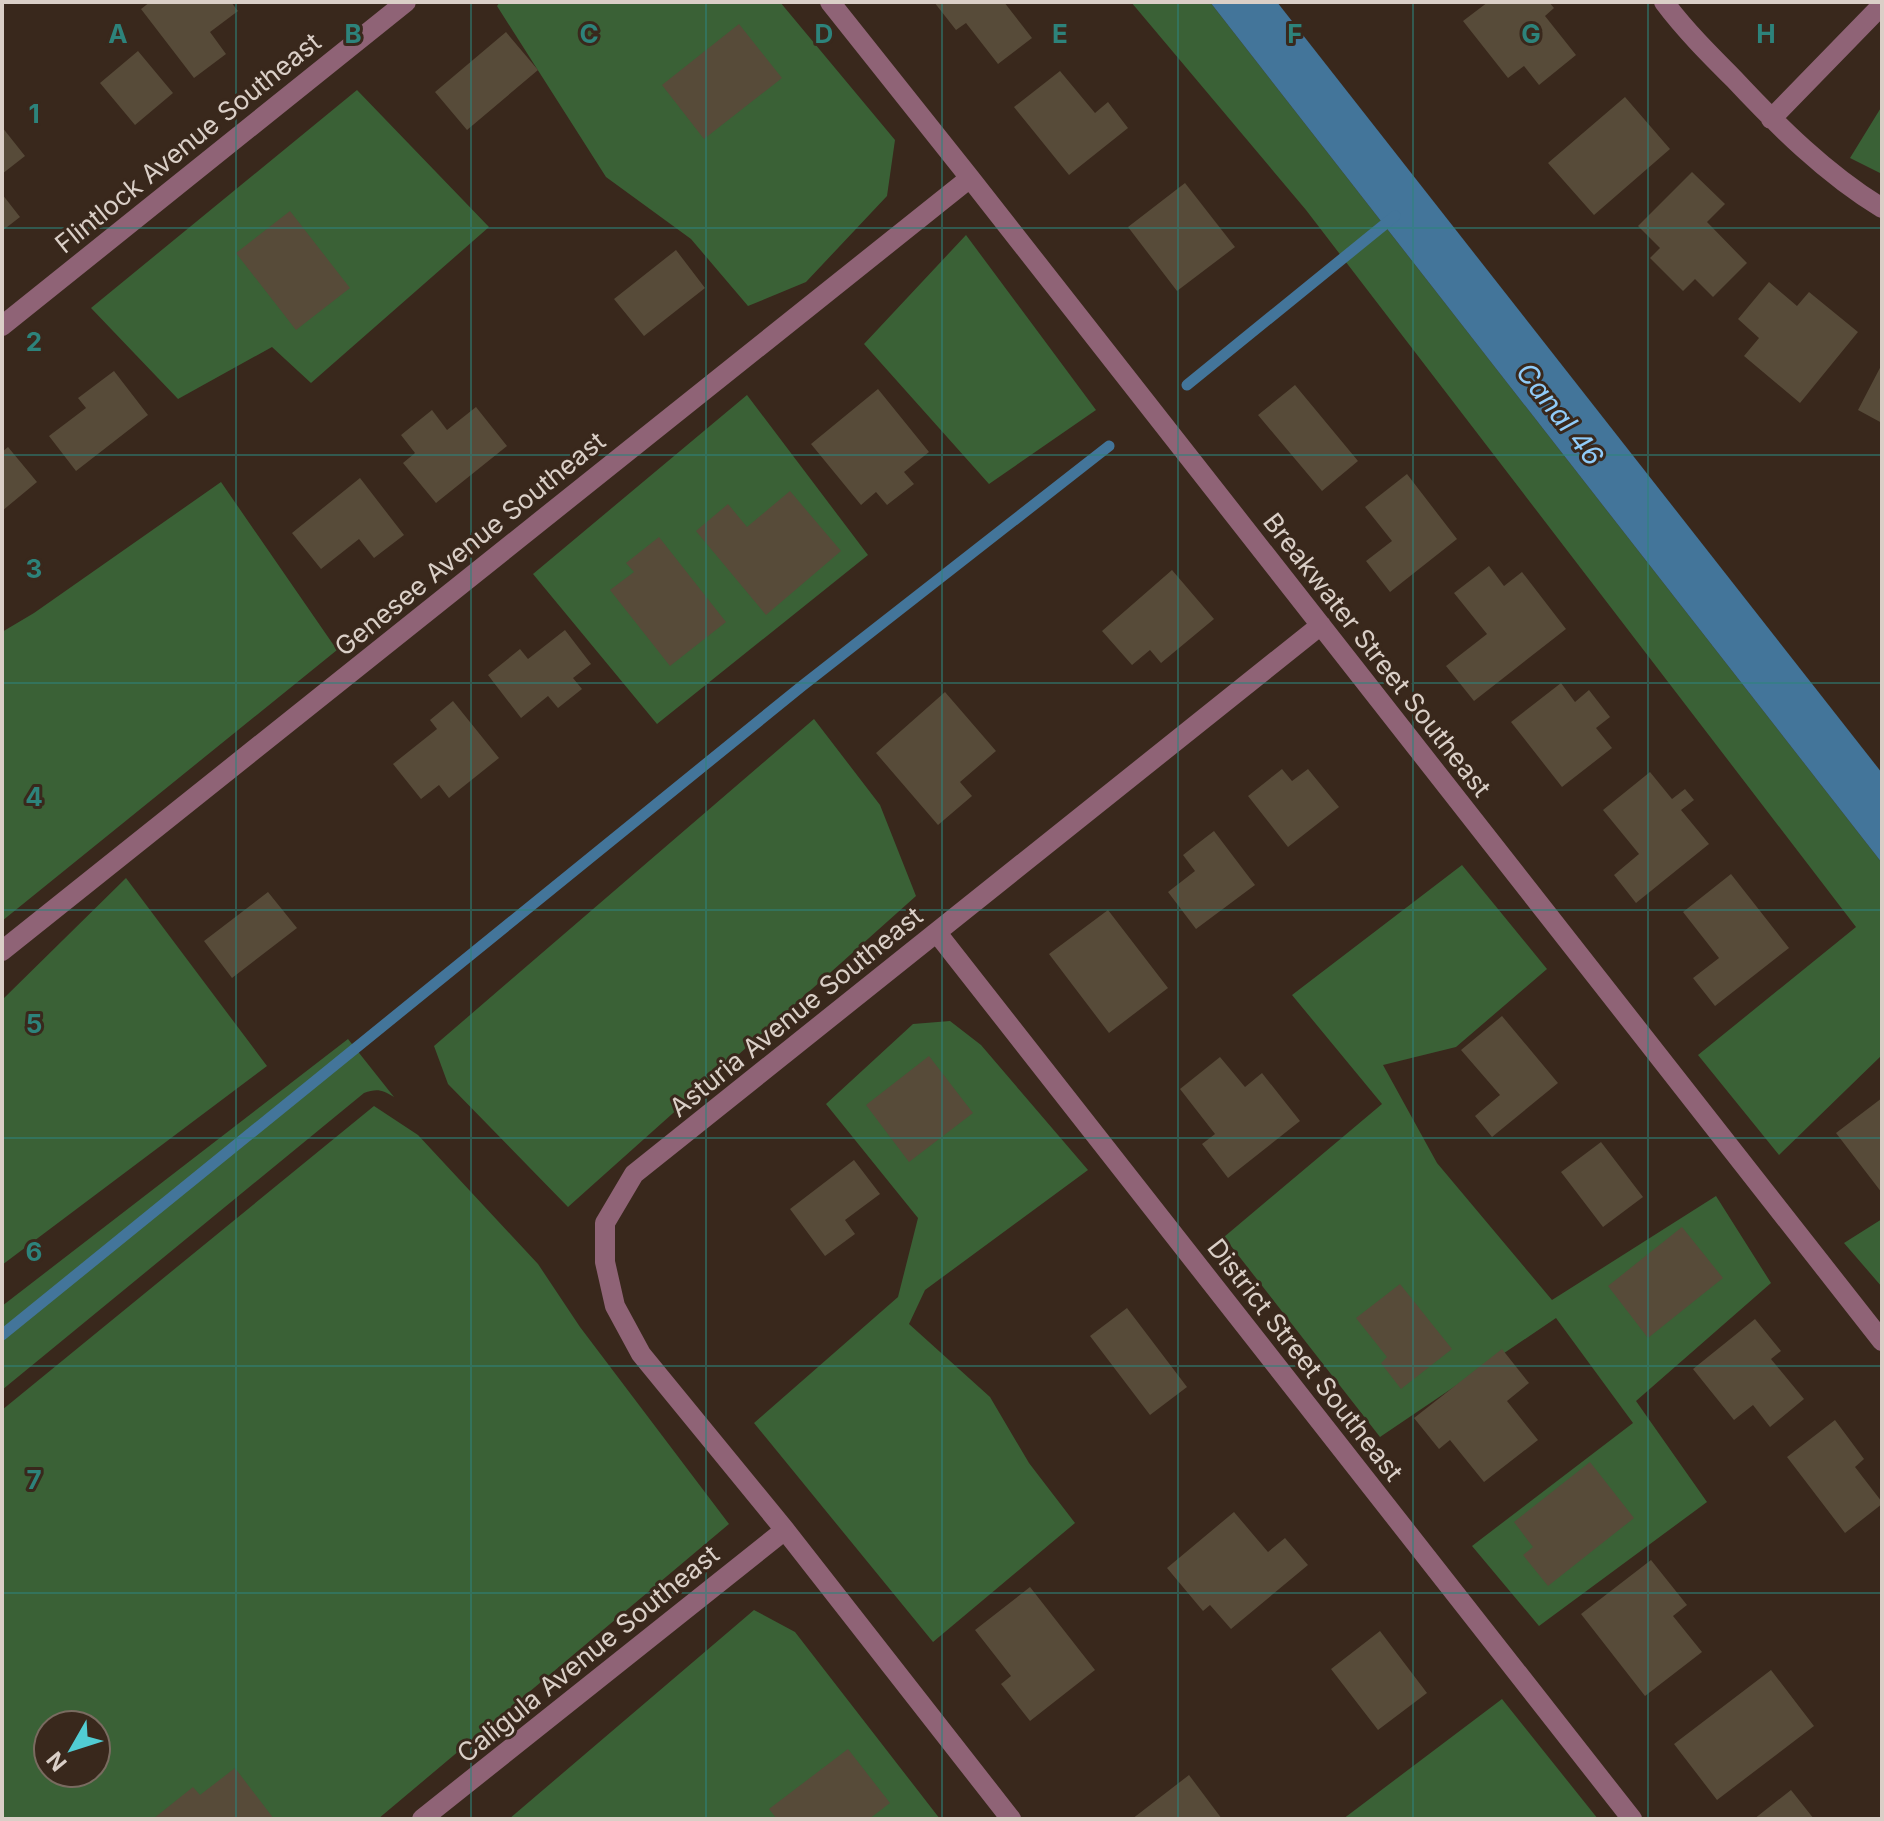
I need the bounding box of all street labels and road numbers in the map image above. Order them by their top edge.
street label: Flintlock Avenue Southeast [49,26,327,260]
street label: Genesee Avenue Southeast [328,425,611,662]
street label: Breakwater Street Southeast [1257,507,1498,803]
street label: Asturia Avenue Southeast [663,900,928,1123]
street label: District Street Southeast [1201,1232,1410,1487]
street label: Caligula Avenue Southeast [450,1538,725,1769]

